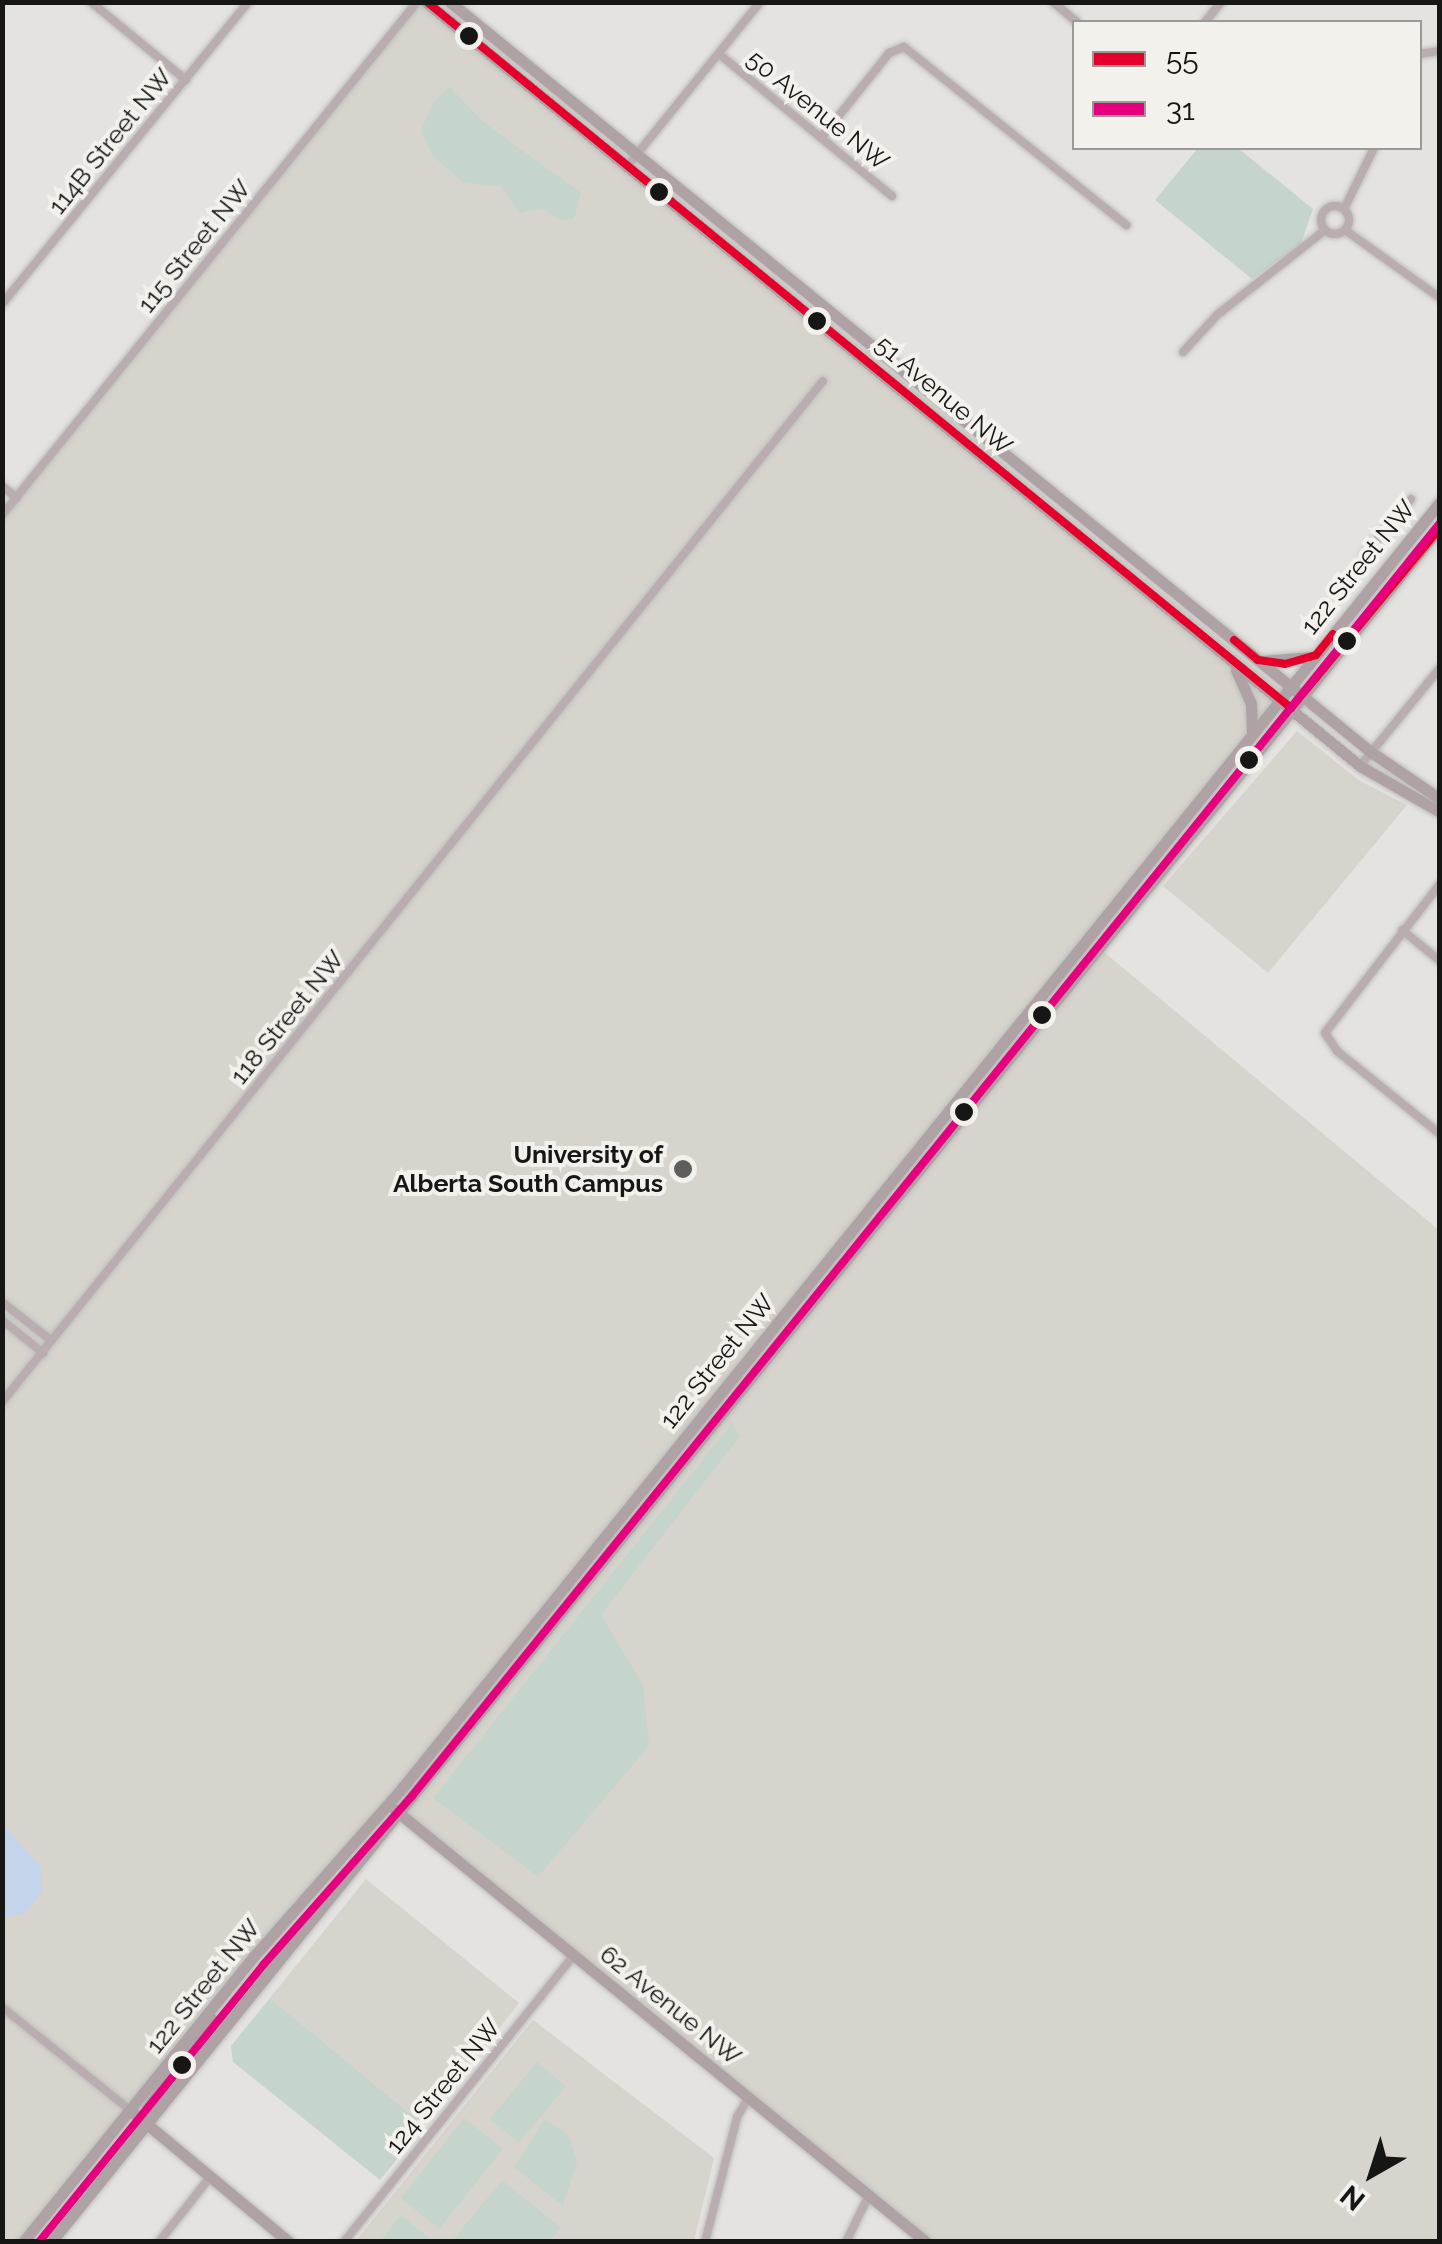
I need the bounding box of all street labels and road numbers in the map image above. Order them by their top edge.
street label: 50 Avenue NW [741,43,895,177]
street label: 114B Street NW [42,62,178,220]
street label: 115 Street NW [131,173,257,319]
street label: 51 Avenue NW [869,329,1019,461]
street label: 122 Street NW [1295,494,1421,640]
street label: 118 Street NW [224,944,350,1090]
street label: 122 Street NW [654,1288,780,1434]
street label: 122 Street NW [140,1913,266,2059]
street label: 62 Avenue NW [594,1939,748,2071]
street label: 124 Street NW [379,2012,507,2160]

